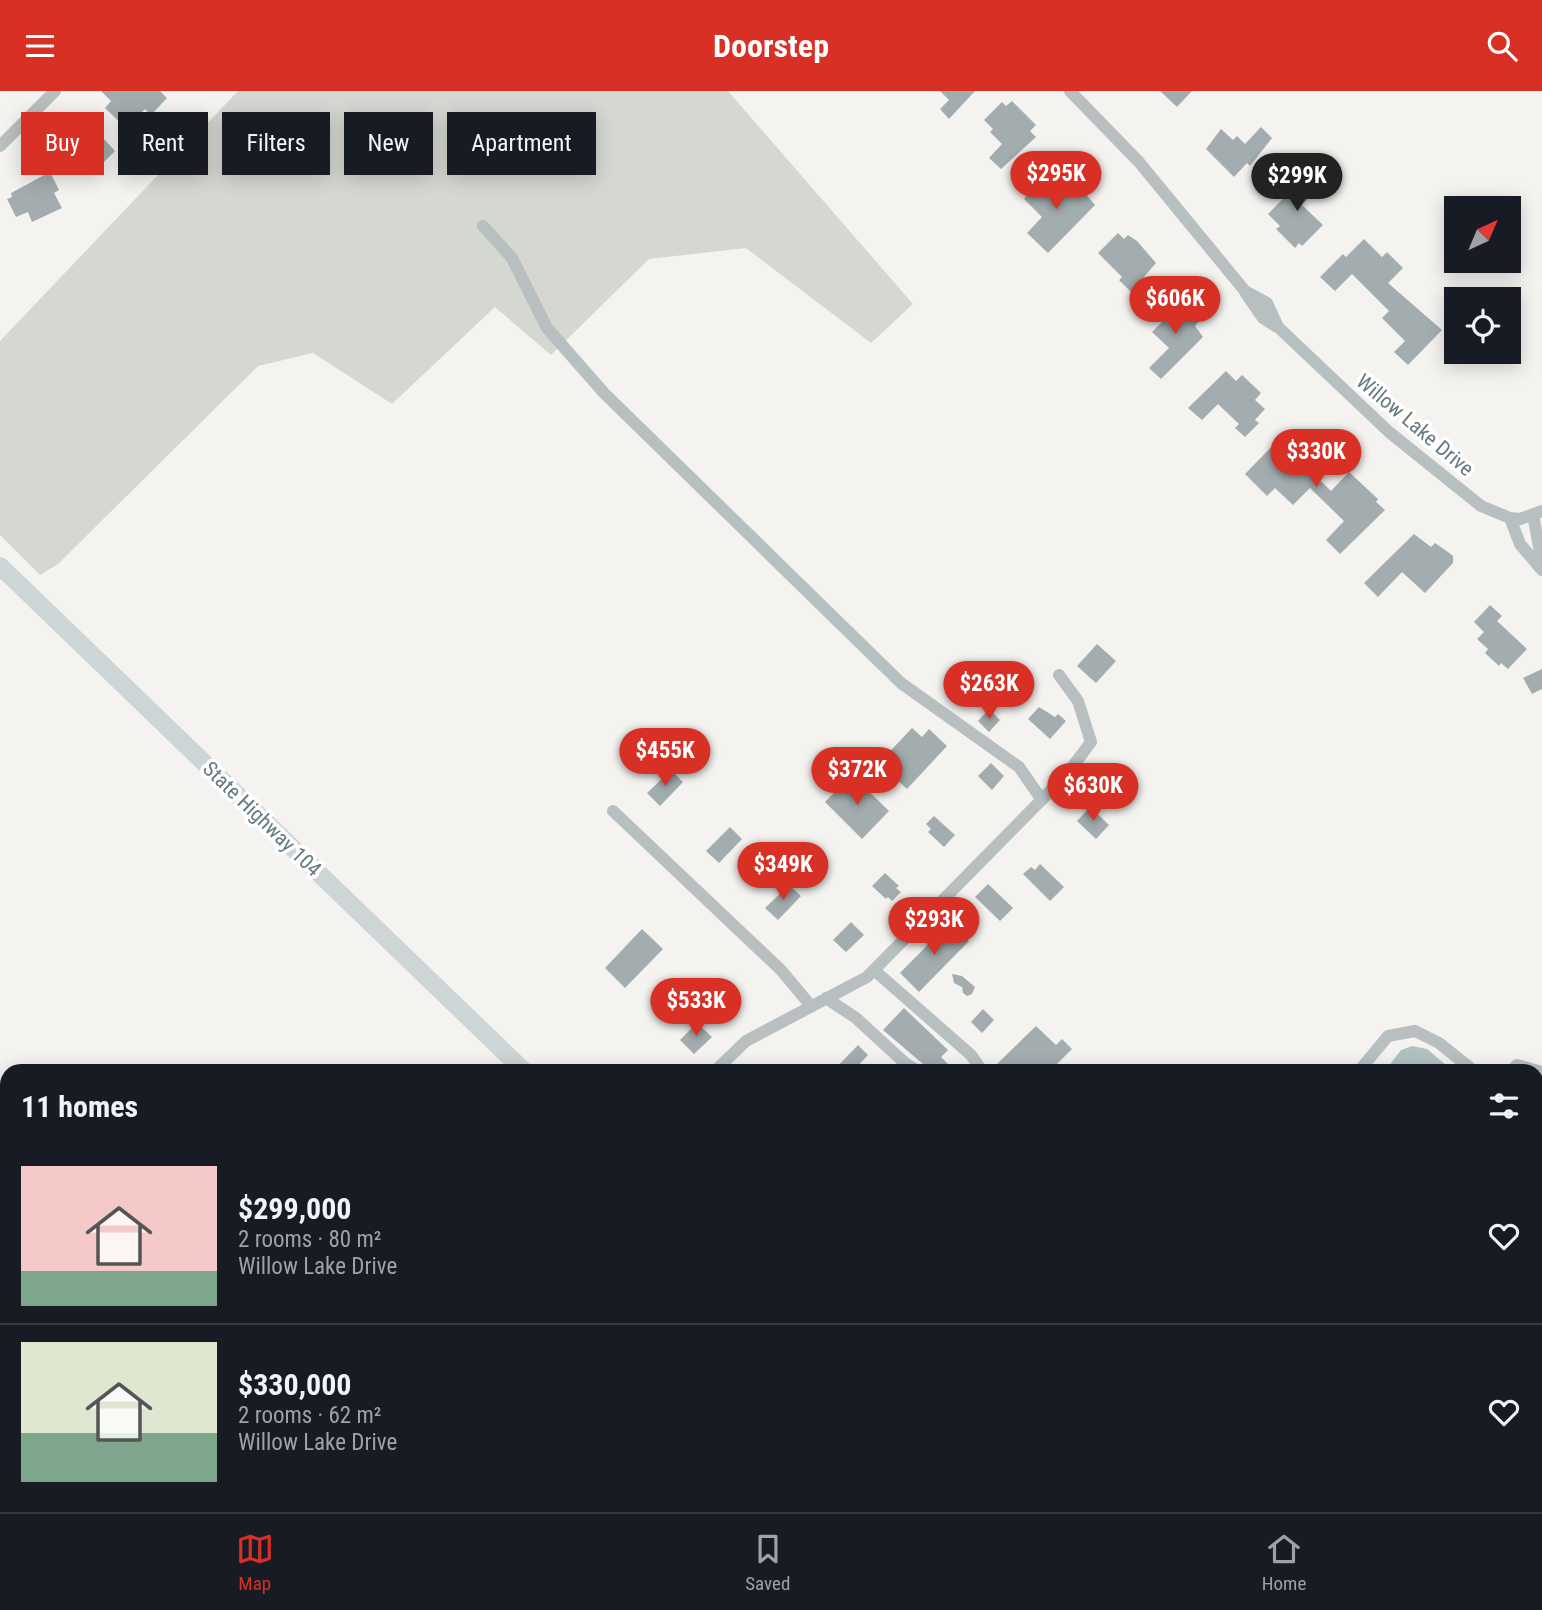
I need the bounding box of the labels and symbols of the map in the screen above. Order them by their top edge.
pin: $295K [1007,151,1105,211]
pin: $299K [1248,153,1346,213]
north arrow [1444,196,1521,273]
pin: $606K [1126,277,1224,336]
street label: Willow Lake Drive [1352,369,1478,481]
pin: $330K [1267,429,1365,489]
pin: $263K [940,661,1038,721]
pin: $455K [616,729,714,788]
pin: $372K [808,747,906,807]
street label: State Highway 104 [198,757,326,881]
pin: $630K [1044,763,1142,823]
pin: $349K [734,843,832,902]
pin: $293K [885,897,983,957]
pin: $533K [647,979,745,1038]

